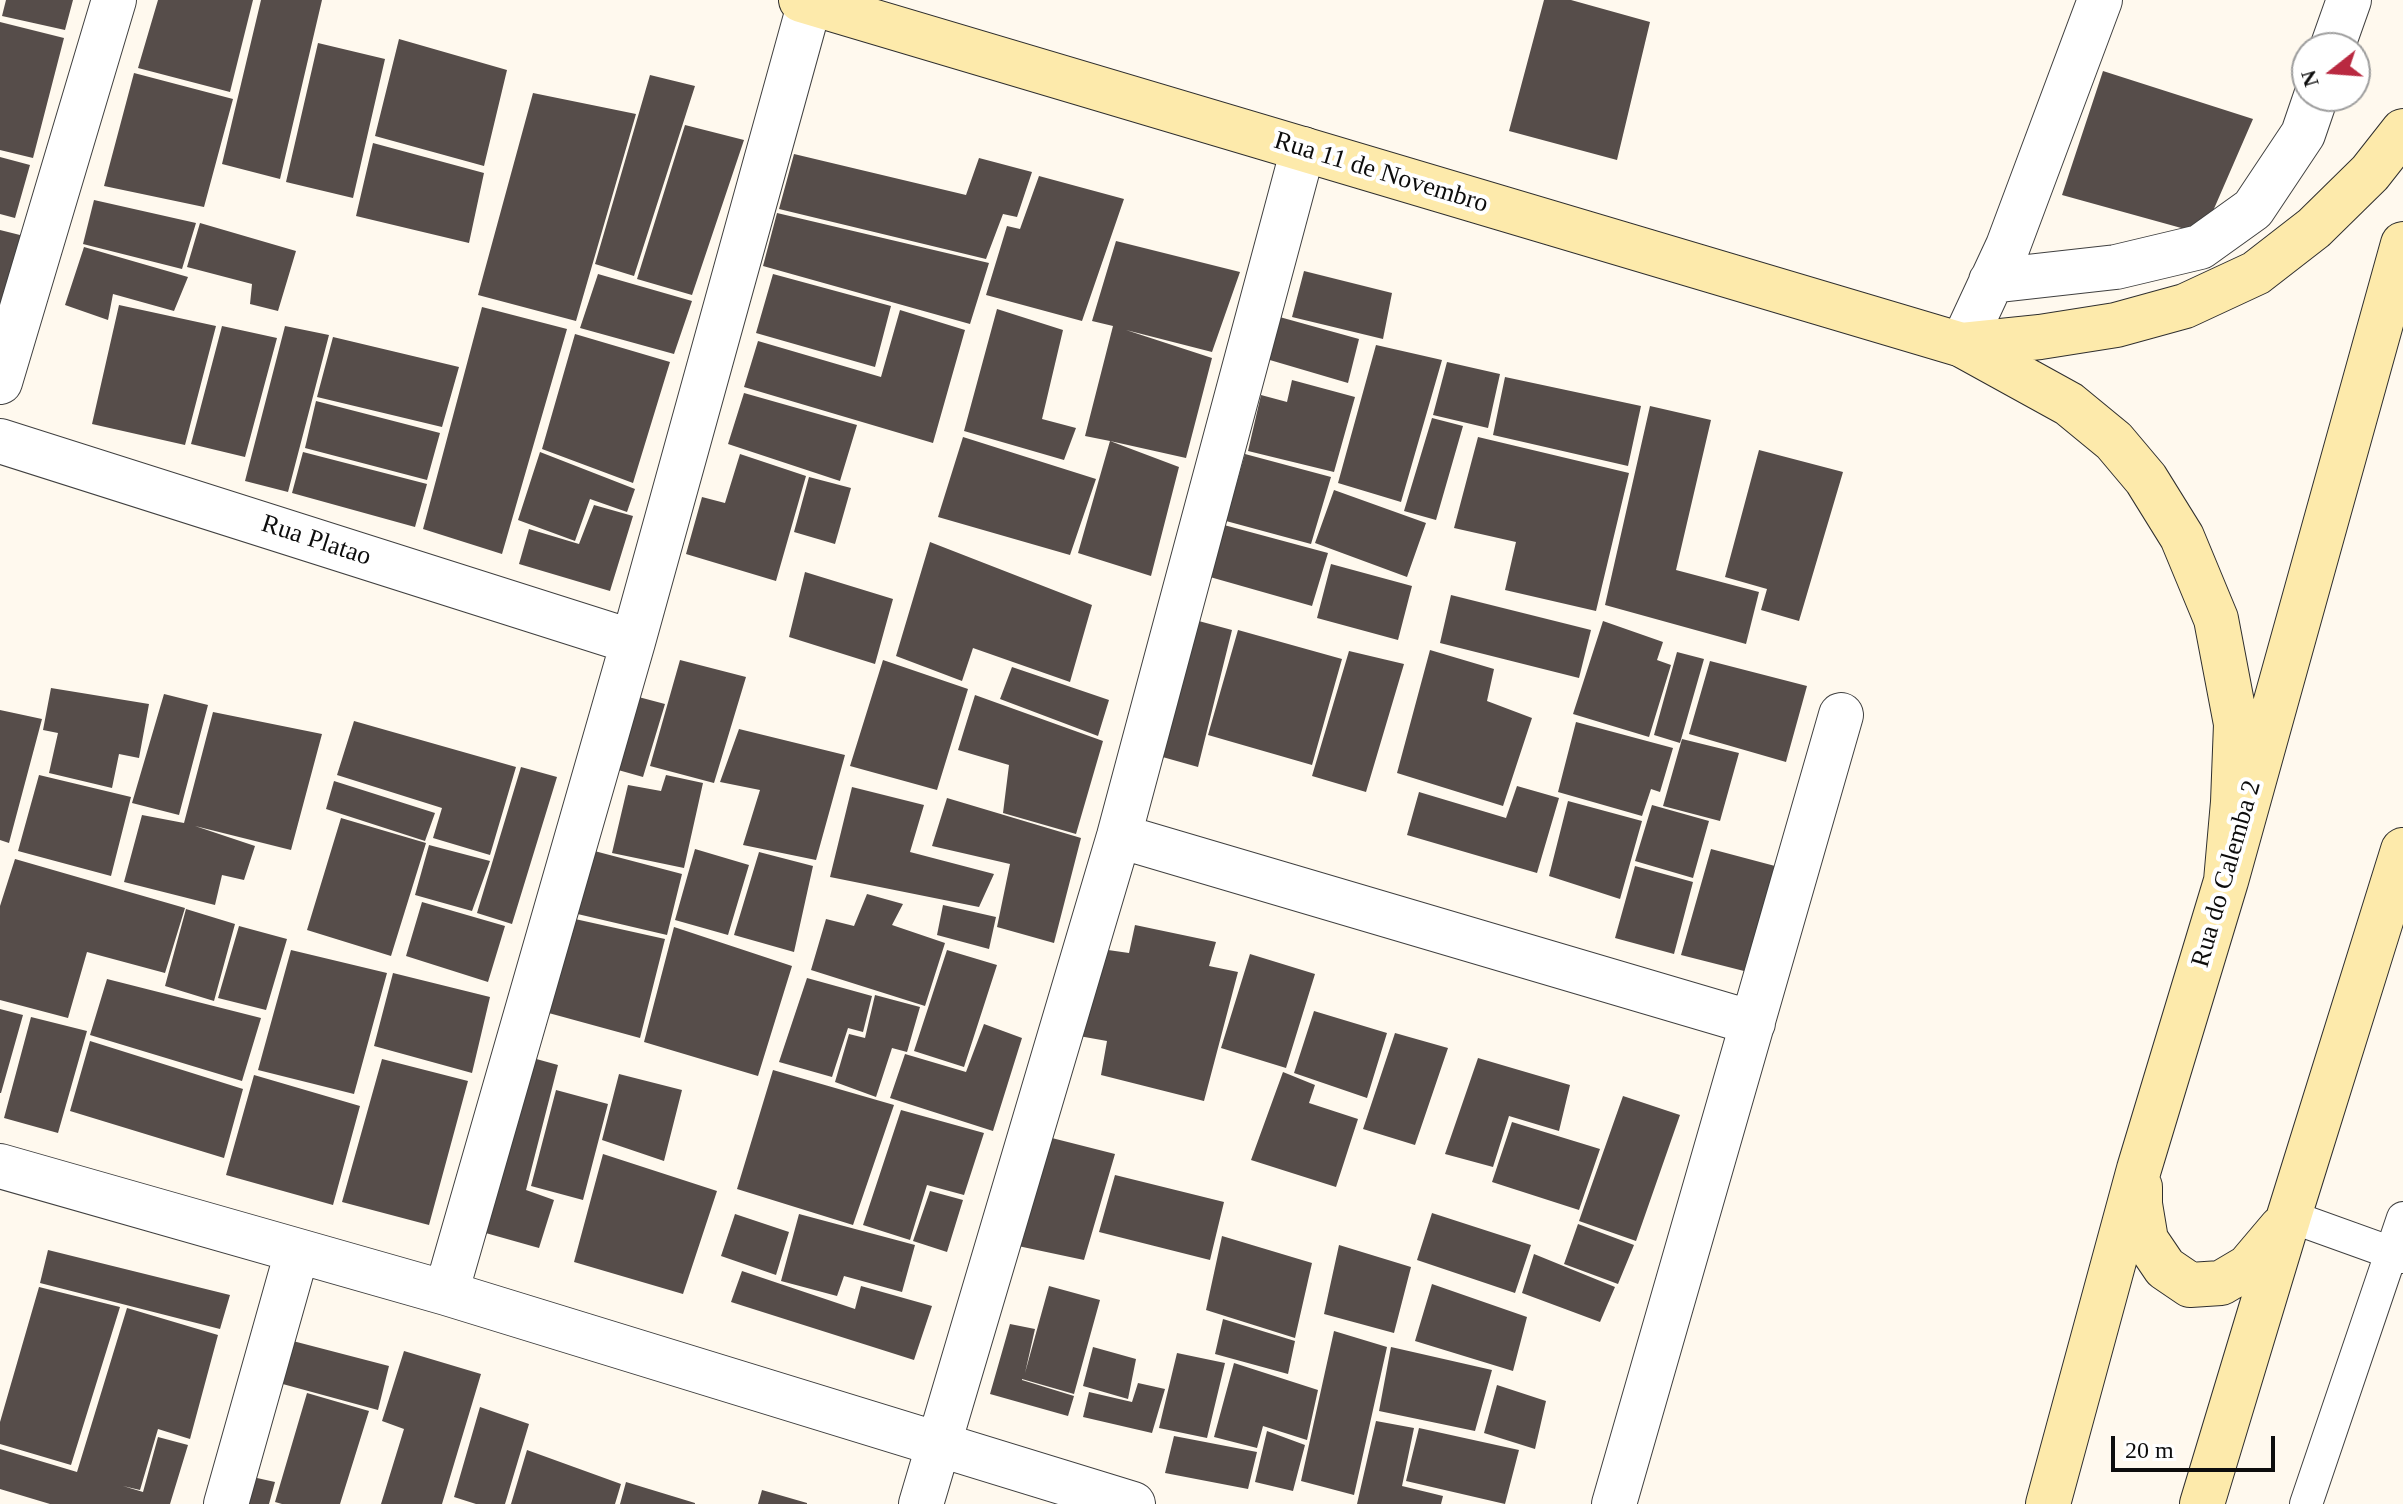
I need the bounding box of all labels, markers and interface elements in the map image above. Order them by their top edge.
north arrow [2291,32,2371,112]
text: N [2295,67,2324,90]
street label: Rua 11 de Novembro [1270,126,1492,220]
street label: Rua Platao [257,509,375,573]
street label: Rua do Calemba 2 [2185,777,2269,971]
scale bar [2115,1420,2279,1470]
text: 20 m [2125,1437,2174,1463]

